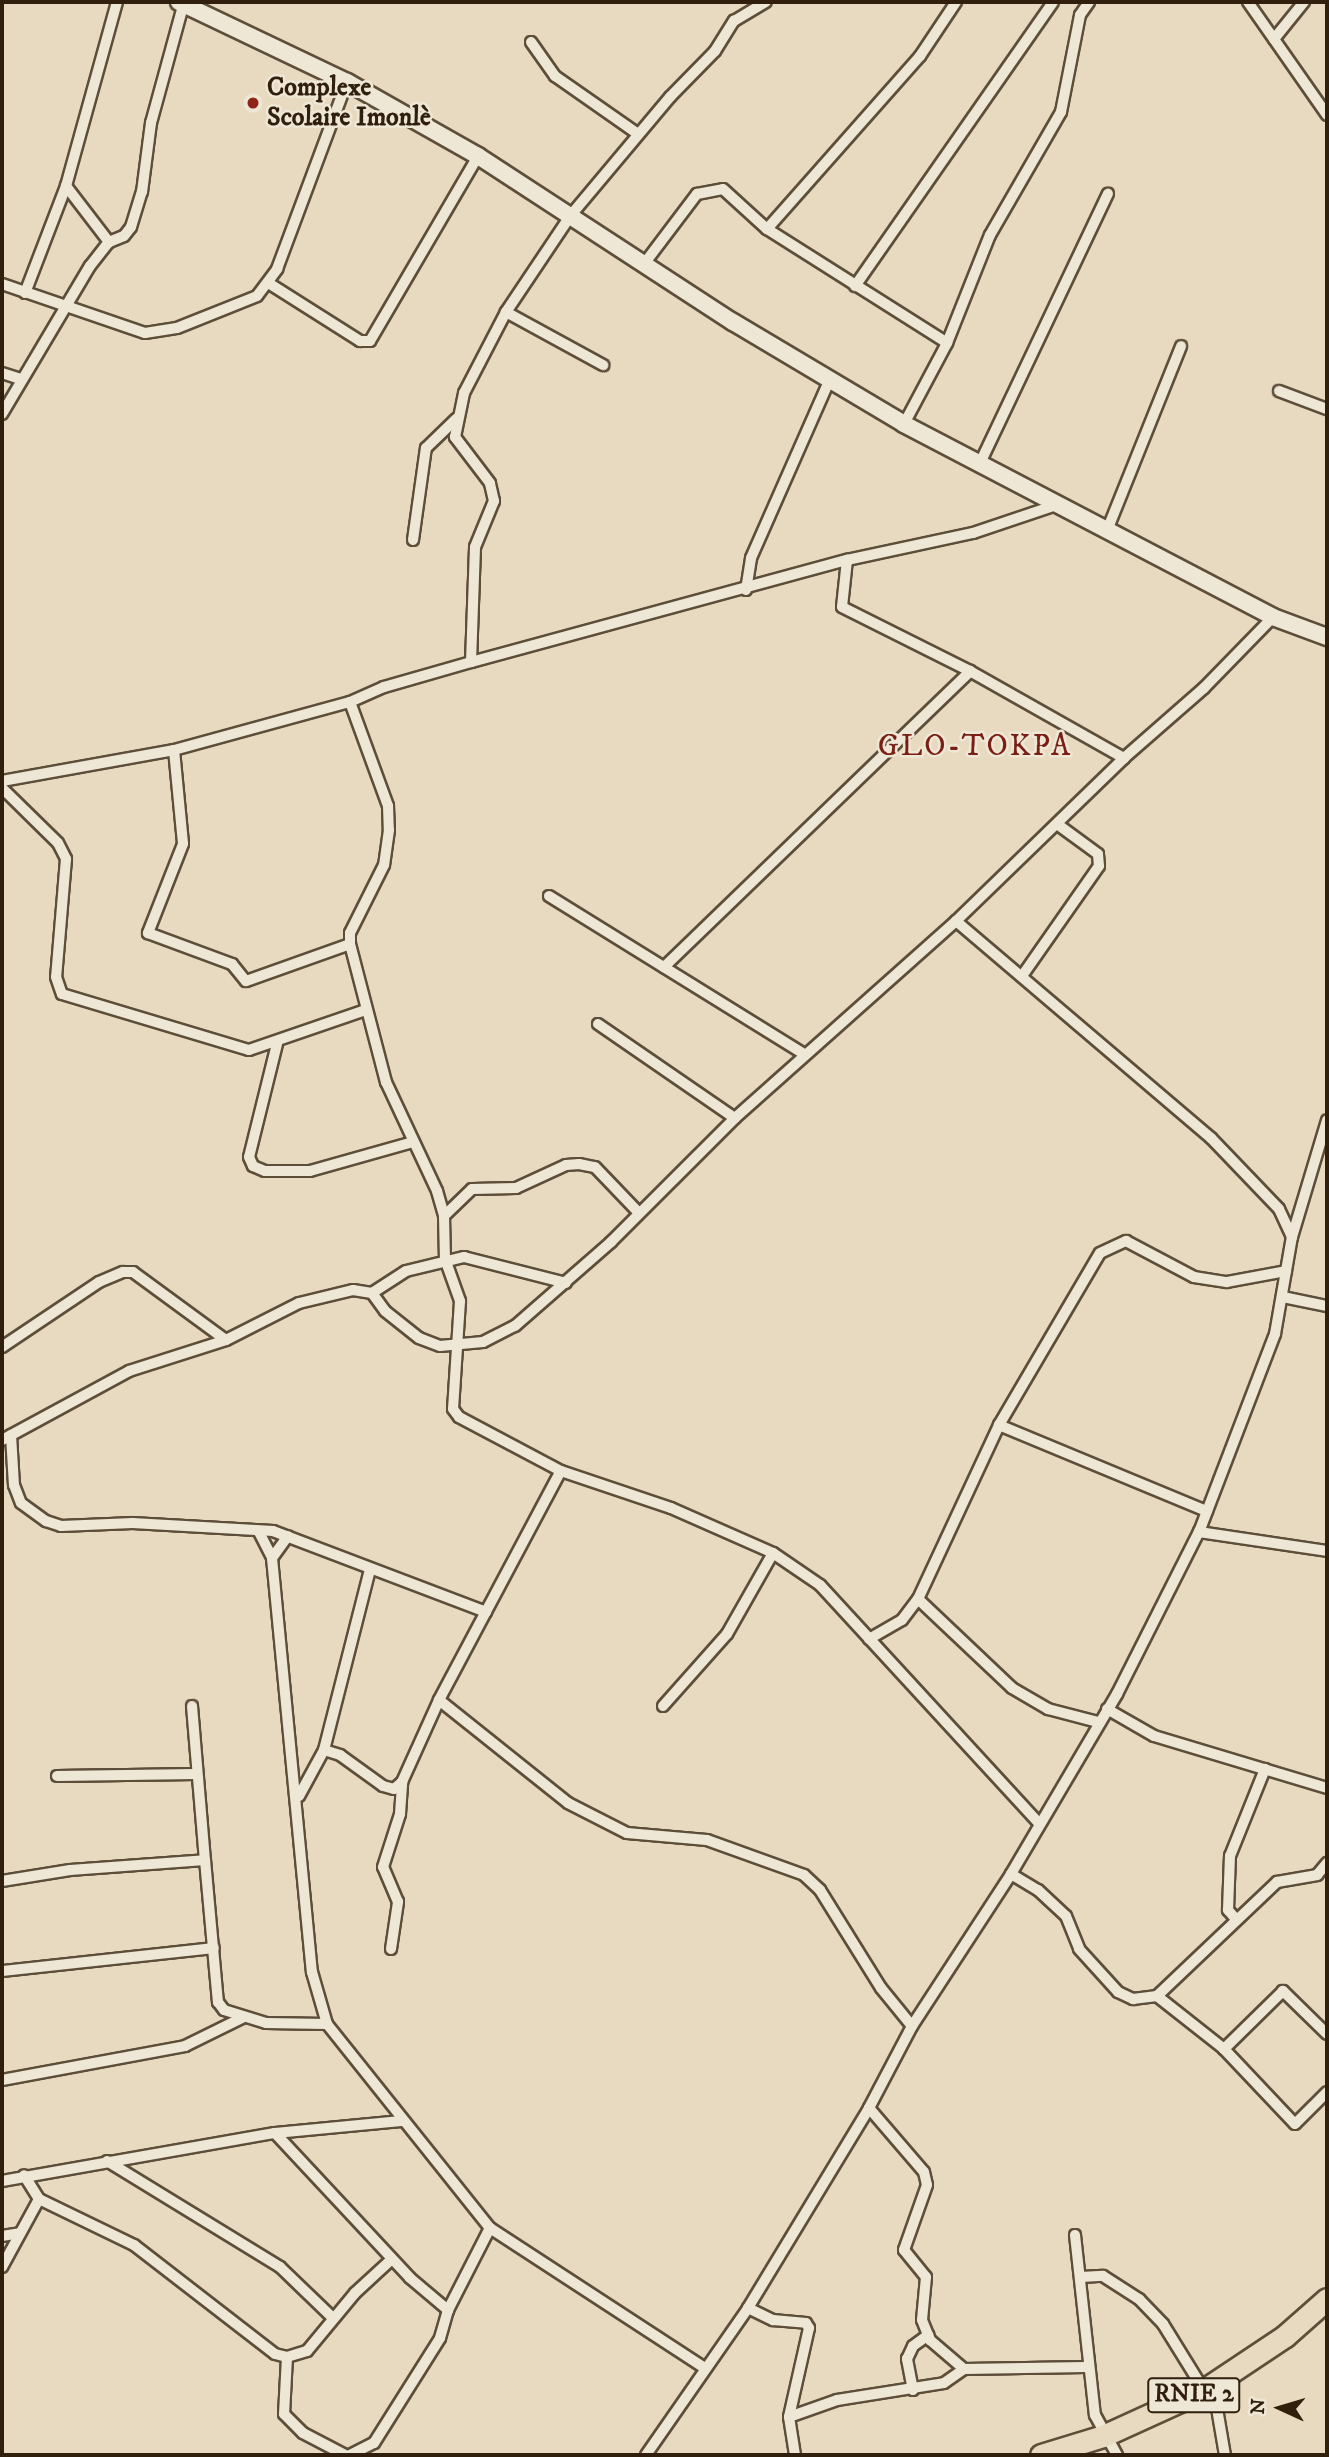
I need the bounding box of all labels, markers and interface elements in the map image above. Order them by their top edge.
place label: Complexe Scolaire Imonlè [267,72,431,134]
marker: Complexe Scolaire Imonlè [245,95,261,111]
district label: GLO-TOKPA [879,729,1071,765]
north arrow [1245,2373,1315,2443]
road number: RNIE 2 [1147,2374,1241,2416]
text: N [1247,2398,1271,2415]

